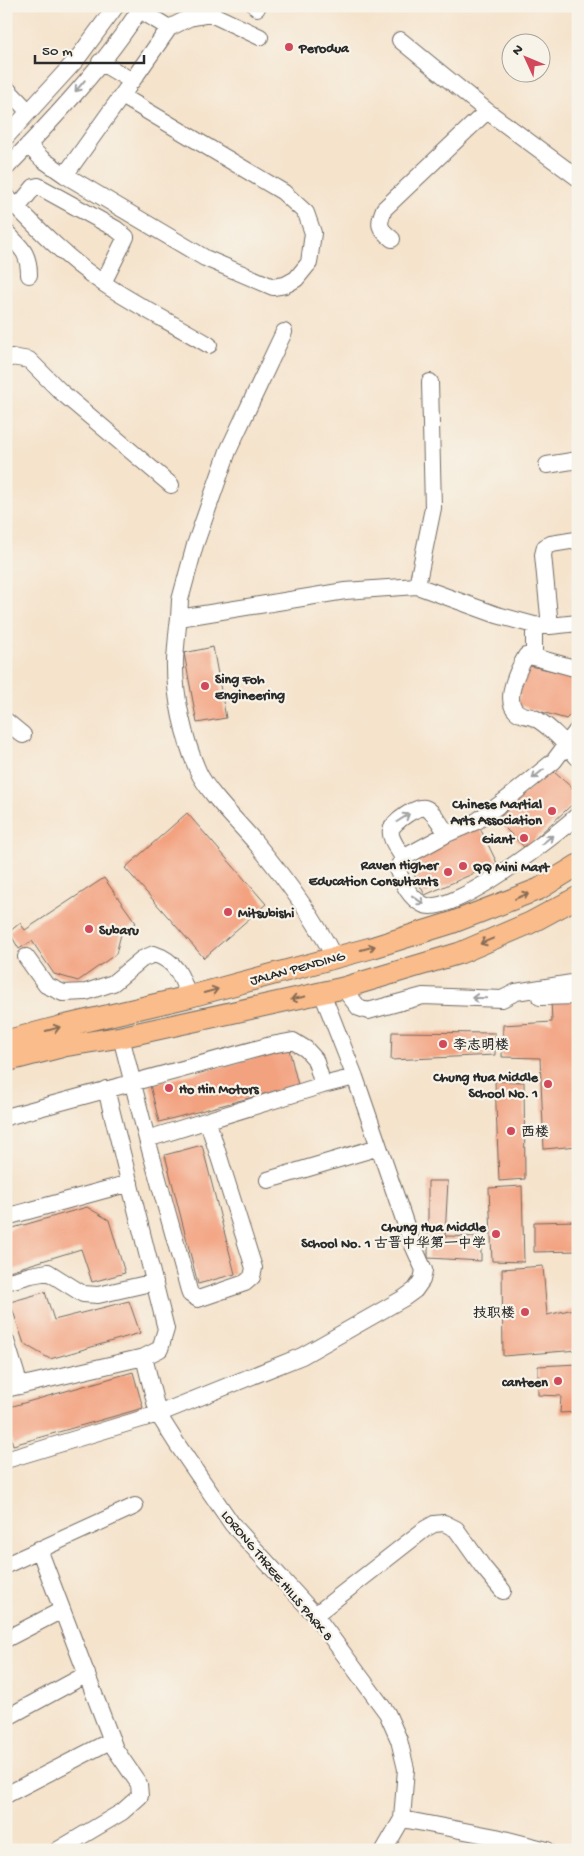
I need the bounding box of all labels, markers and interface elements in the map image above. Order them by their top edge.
scale bar [35,32,144,64]
north arrow [502,32,552,82]
marker: Perodua [283,41,295,53]
place label: Perodua [298,41,350,58]
text: N [509,42,528,60]
text: 50 m [42,43,73,61]
one-way arrow [75,80,86,93]
place label: Sing Foh Engineering [215,672,285,705]
marker: Sing Foh Engineering [199,680,211,692]
one-way arrow [532,768,545,779]
place label: Chinese Martial Arts Association [450,797,542,830]
marker: Chinese Martial Arts Association [546,805,558,817]
one-way arrow [396,812,410,823]
place label: Giant [482,832,515,849]
marker: Giant [518,832,530,844]
one-way arrow [540,835,553,846]
place label: Raven Higher Education Consultants [309,858,440,891]
marker: QQ Mini Mart [457,860,469,872]
place label: QQ Mini Mart [473,860,550,877]
marker: Raven Higher Education Consultants [442,866,454,878]
one-way arrow [514,890,529,900]
one-way arrow [411,895,425,905]
marker: Mitsubishi [222,906,234,918]
place label: Mitsubishi [238,906,294,923]
marker: Subaru [83,923,95,935]
place label: Subaru [99,923,139,940]
one-way arrow [480,937,495,947]
one-way arrow [360,943,376,953]
street label: JALAN PENDING [248,948,348,990]
one-way arrow [203,985,219,995]
one-way arrow [471,993,488,1003]
one-way arrow [290,994,306,1003]
one-way arrow [45,1023,61,1033]
place label: 李志明楼 [453,1037,509,1055]
marker: 李志明楼 [437,1038,449,1050]
place label: Chung Hua Middle School No. 1 [432,1070,539,1103]
marker: Chung Hua Middle School No. 1 [542,1078,554,1090]
marker: Ho Hin Motors [163,1082,175,1094]
place label: Ho Hin Motors [179,1082,259,1099]
marker: 西楼 [505,1125,517,1137]
place label: 西楼 [521,1125,549,1142]
place label: Chung Hua Middle School No. 1 古晋中华第一中学 [301,1220,487,1253]
marker: Chung Hua Middle School No. 1 古晋中华第一中学 [490,1228,502,1240]
place label: 技职楼 [473,1306,515,1323]
marker: 技职楼 [519,1306,531,1318]
place label: canteen [502,1375,548,1392]
marker: canteen [552,1375,564,1387]
street label: LORONG THREE HILLS PARK 8 [216,1508,336,1646]

